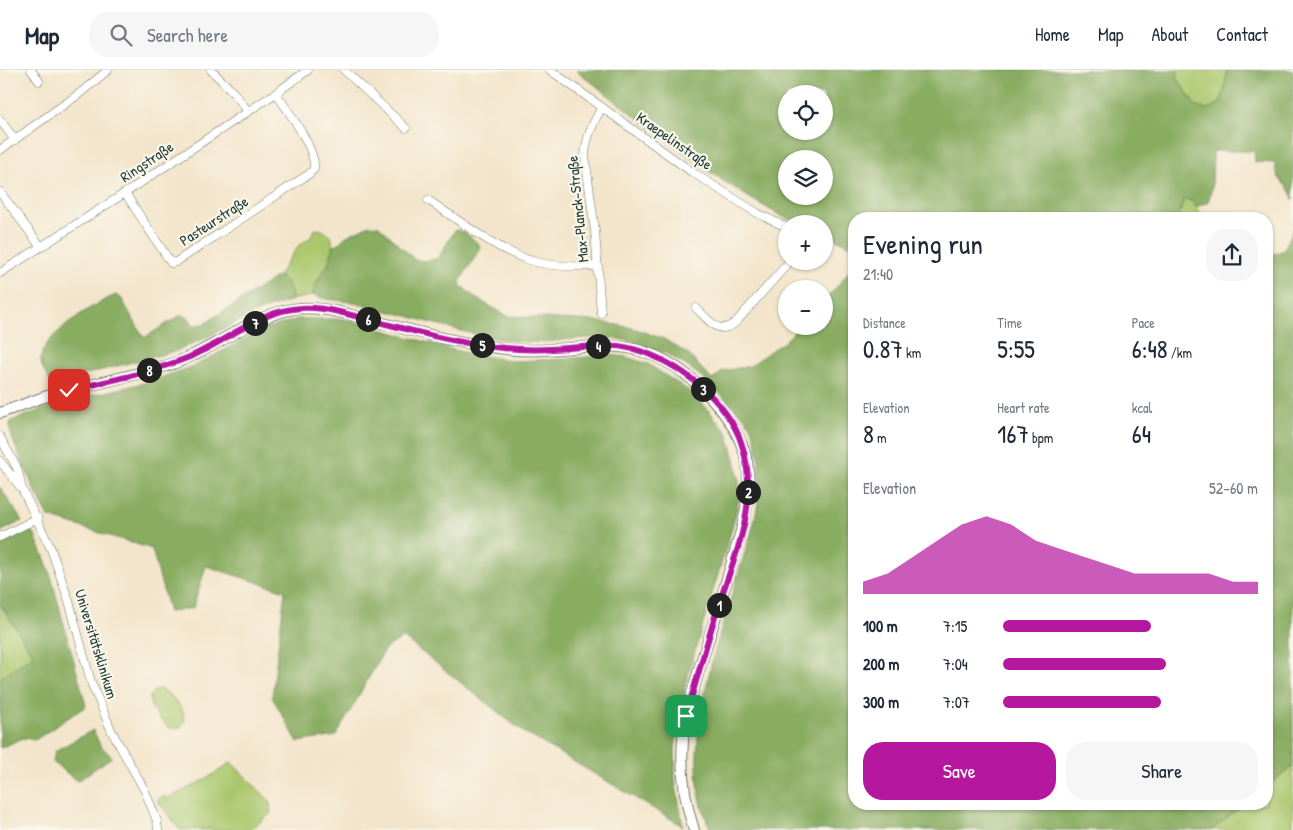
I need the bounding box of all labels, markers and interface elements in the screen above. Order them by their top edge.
search box [89,12,439,57]
text: Map [25,19,59,51]
icon: search [107,21,135,49]
text: Search here [147,22,228,48]
text: Home [1035,22,1070,47]
text: Map [1098,22,1123,47]
text: About [1151,22,1188,47]
text: Contact [1216,22,1268,47]
map controls [778,85,833,335]
button: locate [778,85,833,140]
street label: Kraepelinstraße [632,107,717,175]
street label: Ringstraße [116,136,178,187]
button: layers [778,150,833,205]
street label: Max-Planck-Straße [561,155,594,263]
street label: Pasteurstraße [175,190,252,251]
button: + [778,215,833,270]
text: Evening run [863,225,983,263]
button: share [1206,229,1258,281]
text: 21:40 [863,263,893,285]
button: − [778,280,833,335]
pin: 6 [356,306,380,332]
pin: 7 [242,310,268,336]
text: 6 [366,310,371,329]
text: Distance [863,313,906,332]
text: Time [997,313,1022,332]
text: Pace [1132,313,1155,332]
text: 7 [252,314,259,333]
pin: 5 [470,332,494,358]
text: 0.87 [863,332,903,366]
text: 5:55 [997,332,1035,366]
text: 6:48 [1132,332,1168,366]
pin: 4 [586,334,610,358]
text: 5 [480,336,485,355]
text: 4 [596,337,601,356]
text: km [903,343,921,362]
text: /km [1168,343,1192,362]
pin: 8 [136,358,162,382]
text: 8 [146,361,153,380]
pin [48,369,90,411]
icon: check [55,376,83,404]
pin: 3 [690,376,716,402]
text: 3 [700,380,707,399]
text: Elevation [863,398,910,417]
text: Heart rate [997,398,1050,417]
text: kcal [1132,398,1152,417]
text: 8 [863,417,874,451]
text: 167 [997,417,1029,451]
text: 64 [1132,417,1151,451]
text: m [874,428,887,447]
text: bpm [1029,428,1053,447]
text: Elevation [863,477,916,499]
text: 52–60 m [1209,477,1258,499]
pin: 2 [736,480,760,504]
text: 2 [745,483,752,502]
street label: Universitätsklinikum [70,587,123,701]
pin: 1 [706,592,732,618]
text: 1 [717,596,722,615]
text: 100 m [863,615,898,637]
text: 7:15 [943,615,967,637]
text: 200 m [863,653,899,675]
text: 7:04 [943,653,968,675]
text: 300 m [863,691,899,713]
text: 7:07 [943,691,970,713]
pin [665,695,707,737]
icon: arrive [672,702,700,730]
button: Save [863,742,1056,800]
button: Share [1066,742,1258,800]

